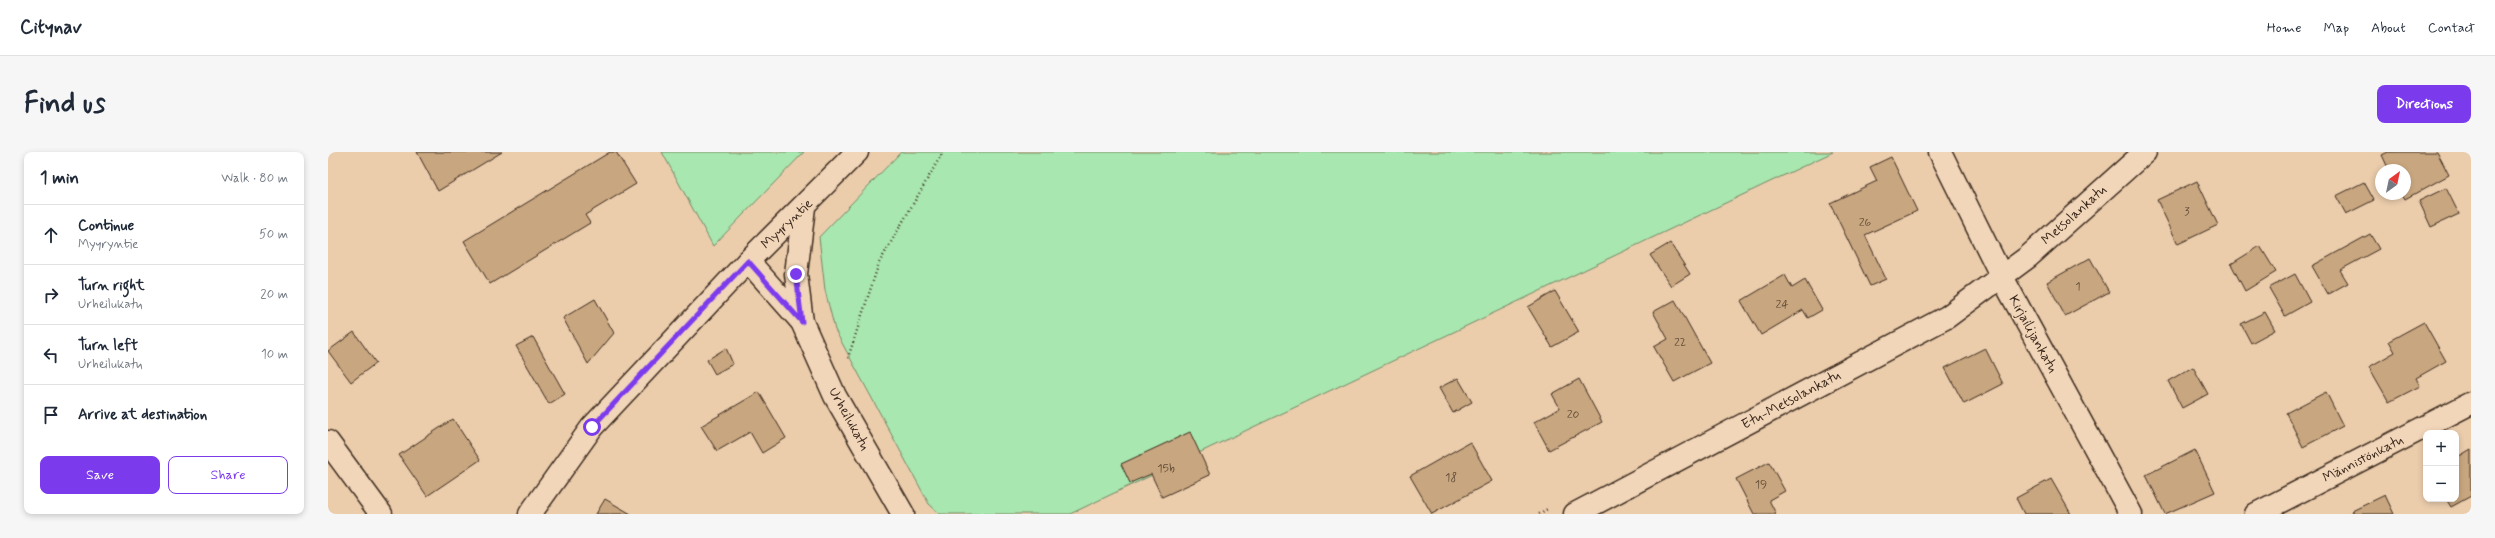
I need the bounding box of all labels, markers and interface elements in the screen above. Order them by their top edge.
text: Citynav [20,15,82,40]
text: Home [2267,19,2301,37]
text: Map [2323,19,2349,37]
text: About [2371,19,2406,37]
text: Contact [2428,19,2475,37]
button: Directions [2377,85,2471,123]
text: Find us [24,86,105,123]
north arrow [2375,164,2411,200]
text: 1 min [40,167,79,189]
text: Walk · 80 m [221,170,288,187]
street label: Metsolankatu [2038,181,2111,249]
street label: Myyryntie [757,195,817,253]
house number: 3 [2184,204,2190,220]
house number: 26 [1859,215,1872,231]
text: Continue [78,216,134,236]
icon: ahead [40,224,62,246]
text: 50 m [259,226,288,243]
text: Myyryntie [78,236,139,253]
route end [787,265,805,283]
text: Turn right [78,276,145,296]
house number: 1 [2075,279,2081,295]
icon: right [40,284,62,306]
text: 20 m [260,286,288,303]
street label: Kirjailijankatu [2004,292,2062,376]
text: Urheilukatu [78,296,143,313]
house number: 24 [1775,297,1789,313]
house number: 22 [1674,335,1686,351]
text: Turn left [78,336,138,356]
icon: left [40,344,62,366]
text: 10 m [261,346,288,363]
text: Urheilukatu [78,356,143,373]
street label: Etu-Metsolankatu [1738,366,1844,434]
street label: Urheilukatu [824,384,874,454]
icon: arrive [40,404,62,426]
text: Arrive at destination [78,405,207,425]
house number: 20 [1567,407,1580,423]
route start [583,418,601,436]
map controls [2423,430,2459,502]
button: + [2423,430,2459,466]
street label: Männistönkatu [2320,431,2407,487]
button: Save [40,456,160,494]
button: Share [168,456,288,494]
house number: 15b [1157,461,1175,477]
button: − [2423,466,2459,502]
house number: 18 [1445,470,1457,486]
house number: 19 [1755,477,1767,493]

